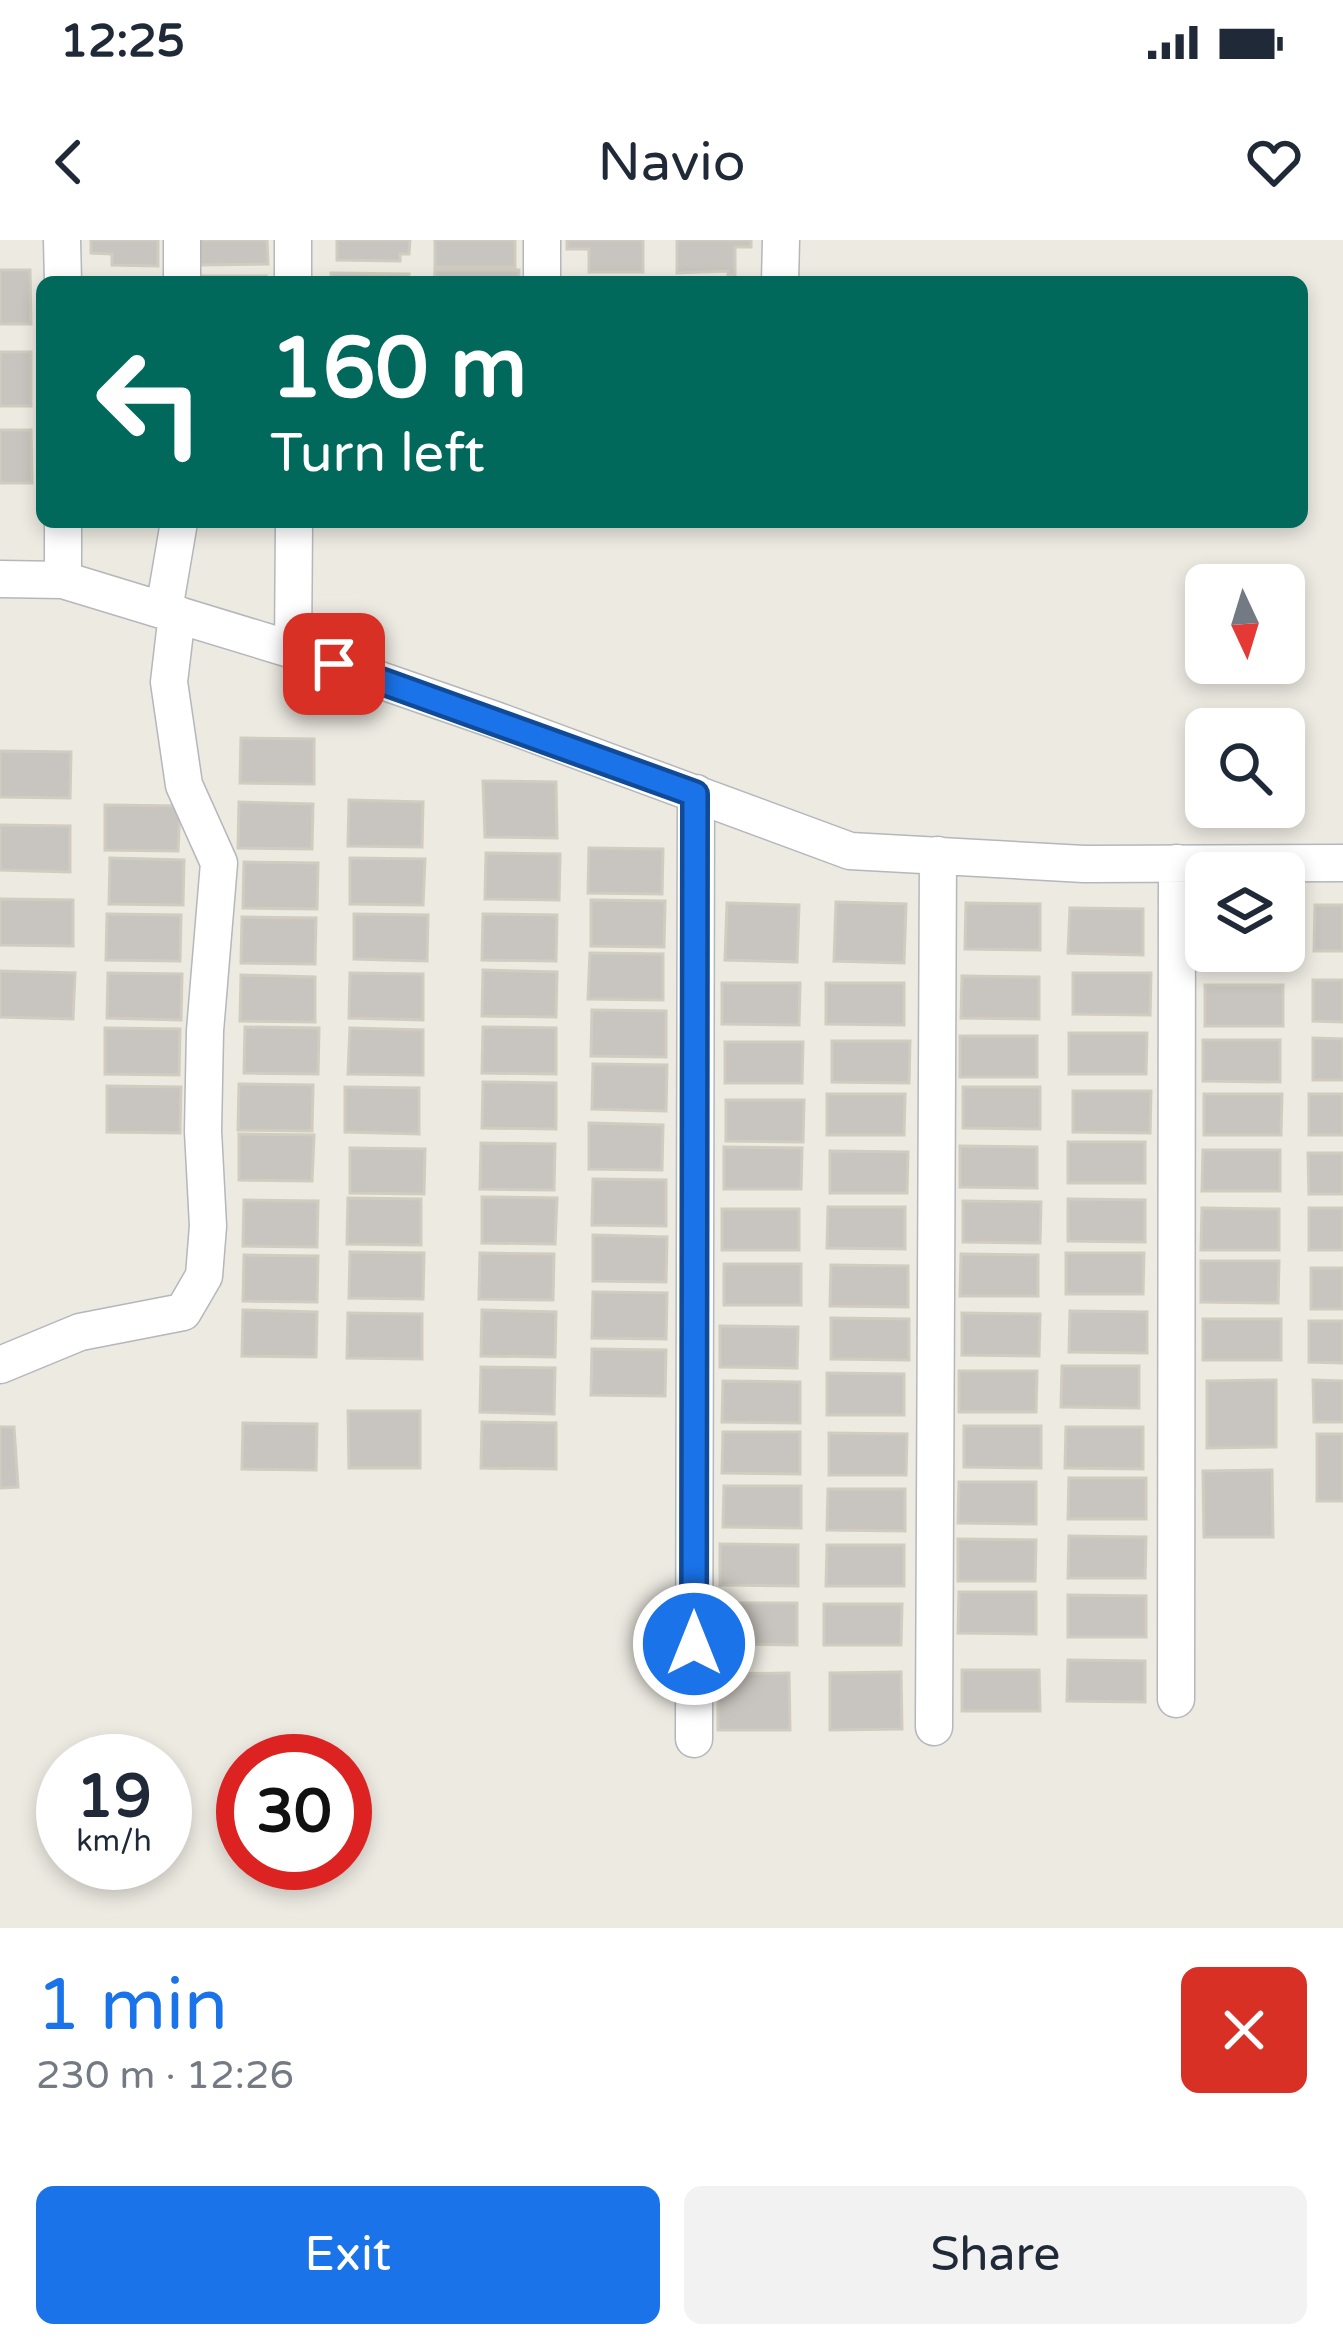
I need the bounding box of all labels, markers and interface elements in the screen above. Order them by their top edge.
text: 12:25 [60,15,185,69]
icon: back [36,129,102,195]
icon: heart [1241,129,1307,195]
text: Navio [597,130,746,195]
text: 160 m [270,319,527,420]
icon: left [72,324,228,480]
text: Turn left [270,421,485,486]
north arrow [1185,564,1305,684]
map controls [1185,564,1305,972]
pin [283,613,385,715]
icon: arrive [301,631,367,697]
button: search [1185,708,1305,828]
button: layers [1185,852,1305,972]
position arrow [631,1581,757,1707]
speed limit sign: 30 [216,1734,372,1890]
text: 19 [76,1761,152,1833]
text: km/h [76,1823,152,1860]
text: 1 min [36,1963,228,2050]
button: close [1181,1967,1307,2093]
text: 230 m · 12:26 [36,2052,294,2099]
button: Exit [36,2186,660,2324]
button: Share [684,2186,1307,2324]

